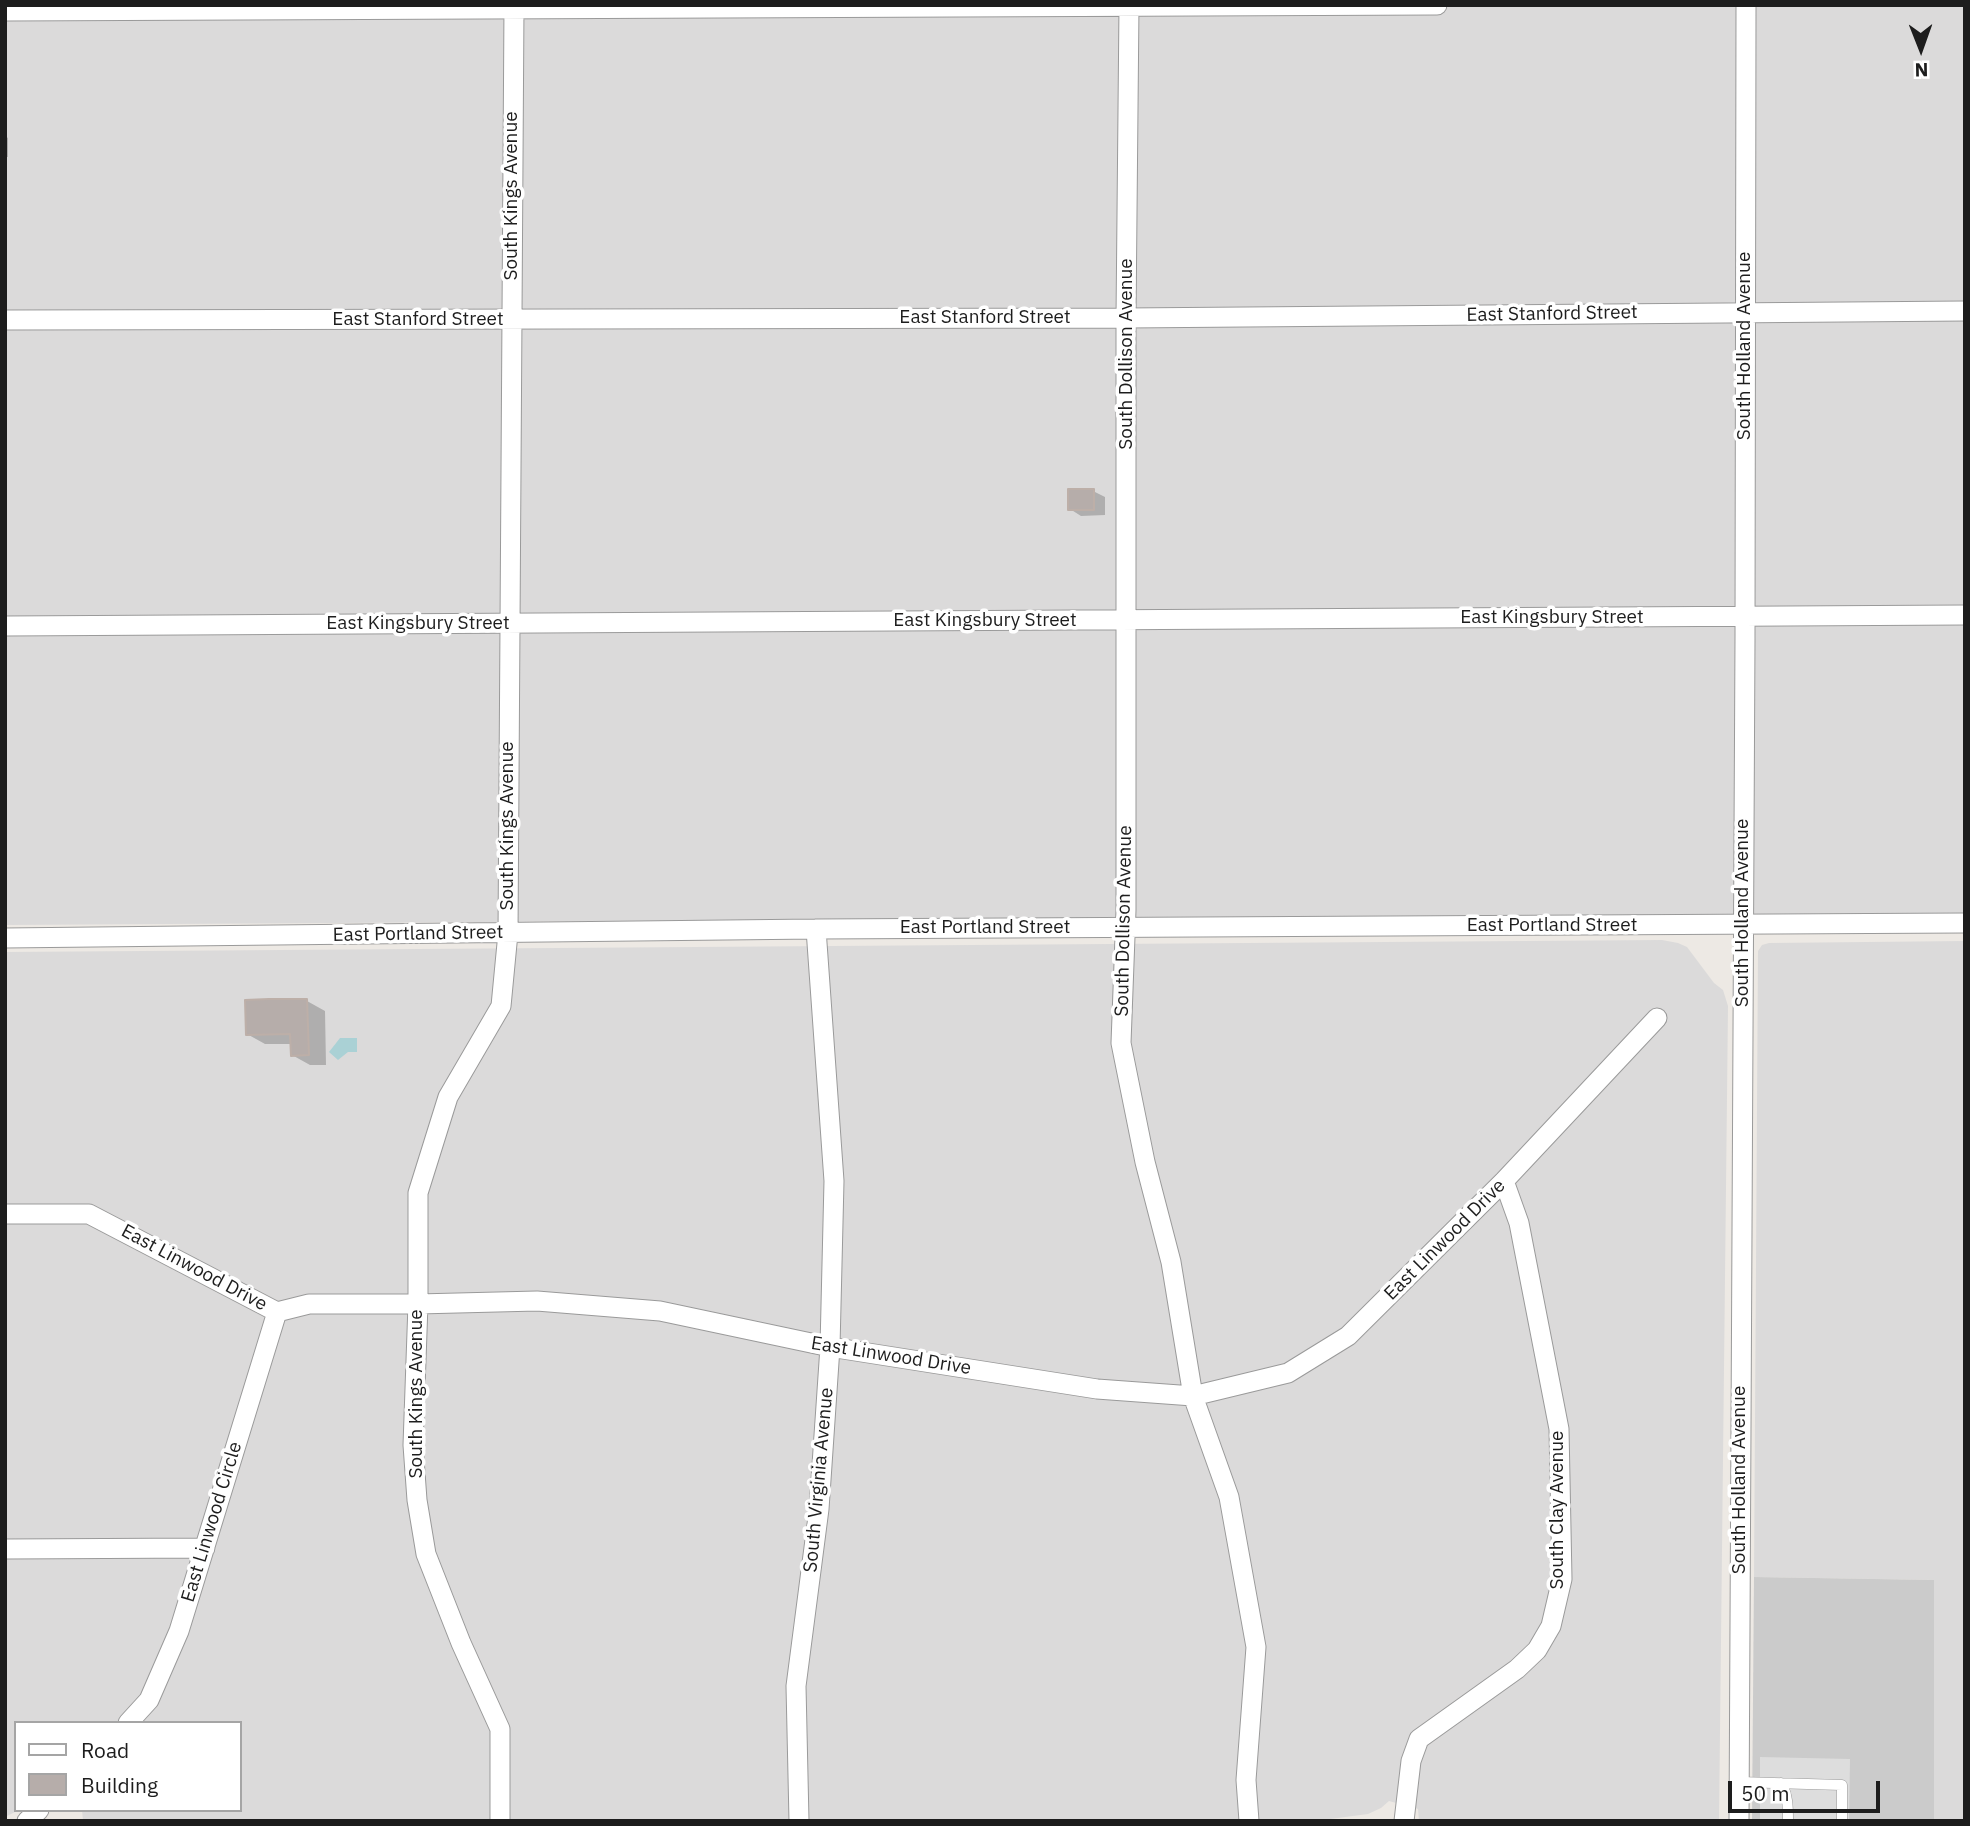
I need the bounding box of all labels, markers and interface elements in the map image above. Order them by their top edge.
north arrow [1886,14,1956,84]
text: N [1914,58,1928,82]
street label: South Kings Avenue [501,111,523,281]
street label: South Holland Avenue [1734,252,1756,440]
street label: South Dollison Avenue [1116,258,1138,450]
street label: East Stanford Street [1466,301,1638,327]
street label: East Stanford Street [899,307,1071,329]
street label: East Stanford Street [332,309,504,331]
street label: East Kingsbury Street [1460,607,1644,629]
street label: East Kingsbury Street [893,610,1077,632]
street label: East Kingsbury Street [326,613,510,635]
street label: South Kings Avenue [497,741,519,911]
street label: South Holland Avenue [1732,819,1754,1007]
street label: South Dollison Avenue [1111,825,1137,1017]
street label: East Portland Street [1467,915,1637,937]
street label: East Portland Street [900,917,1070,939]
street label: East Portland Street [332,921,504,947]
street label: East Linwood Drive [1380,1175,1510,1305]
street label: East Linwood Drive [117,1220,271,1316]
street label: South Kings Avenue [406,1309,428,1479]
street label: East Linwood Drive [809,1332,973,1380]
street label: South Holland Avenue [1729,1386,1751,1574]
street label: South Virginia Avenue [800,1387,838,1573]
street label: South Clay Avenue [1547,1431,1569,1589]
street label: East Linwood Circle [177,1439,247,1605]
legend [14,1721,242,1812]
text: Road [81,1736,129,1764]
scale bar [1732,1766,1884,1810]
text: Building [81,1771,158,1799]
text: 50 m [1741,1779,1790,1807]

